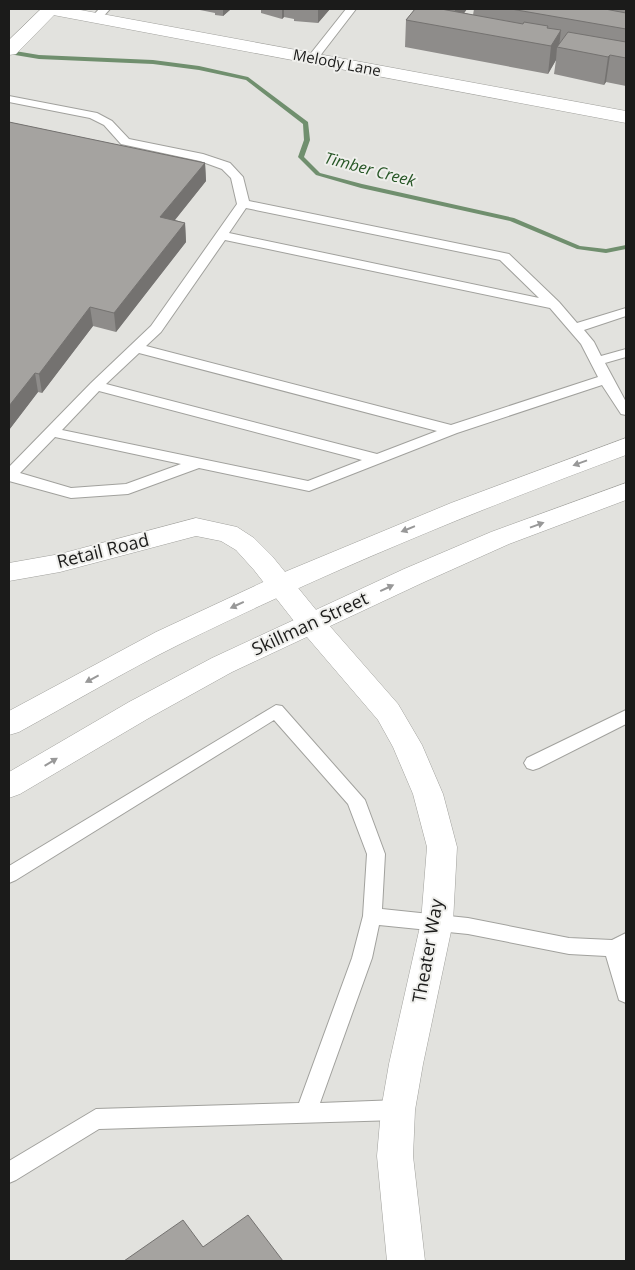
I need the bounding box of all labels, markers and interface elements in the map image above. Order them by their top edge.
street label: Melody Lane [292,44,383,80]
water label: Timber Creek [322,146,419,192]
one-way arrow [573,460,588,467]
one-way arrow [530,521,545,529]
one-way arrow [401,526,415,534]
street label: Retail Road [54,527,151,573]
one-way arrow [380,583,394,591]
street label: Skillman Street [248,586,372,661]
one-way arrow [230,602,244,610]
one-way arrow [85,675,99,683]
one-way arrow [44,757,57,766]
street label: Theater Way [406,896,448,1005]

